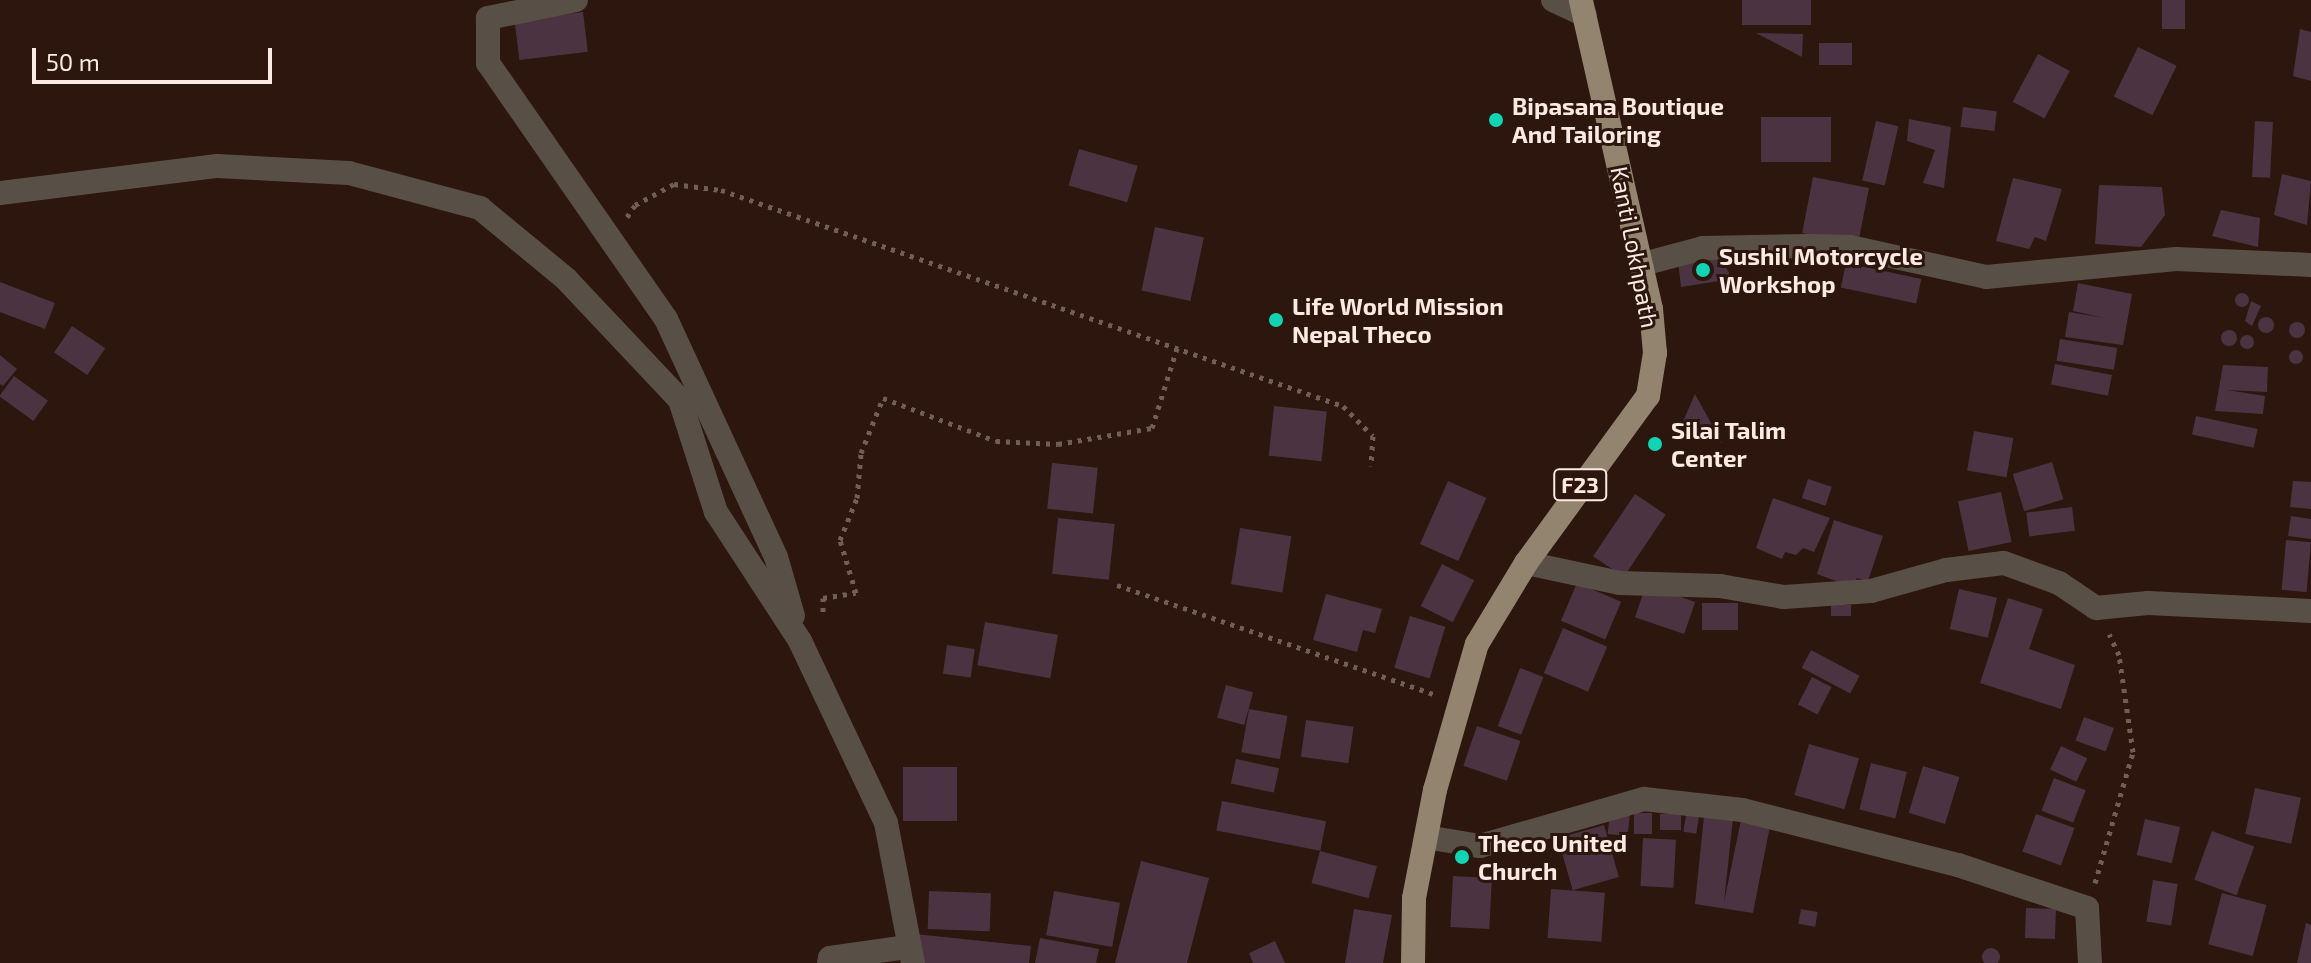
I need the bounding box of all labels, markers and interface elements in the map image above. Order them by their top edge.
scale bar [36,32,276,82]
text: 50 m [46,47,100,76]
place label: Bipasana Boutique And Tailoring [1512,92,1724,148]
marker: Bipasana Boutique And Tailoring [1487,111,1505,129]
street label: Kanti Lokhpath [1605,164,1665,330]
place label: Sushil Motorcycle Workshop [1719,242,1923,298]
marker: Sushil Motorcycle Workshop [1694,261,1712,279]
place label: Life World Mission Nepal Theco [1292,292,1504,348]
marker: Life World Mission Nepal Theco [1267,311,1285,329]
place label: Silai Talim Center [1671,416,1787,472]
marker: Silai Talim Center [1646,435,1664,453]
road number: F23 [1552,467,1608,503]
place label: Theco United Church [1478,829,1627,885]
marker: Theco United Church [1453,848,1471,866]

